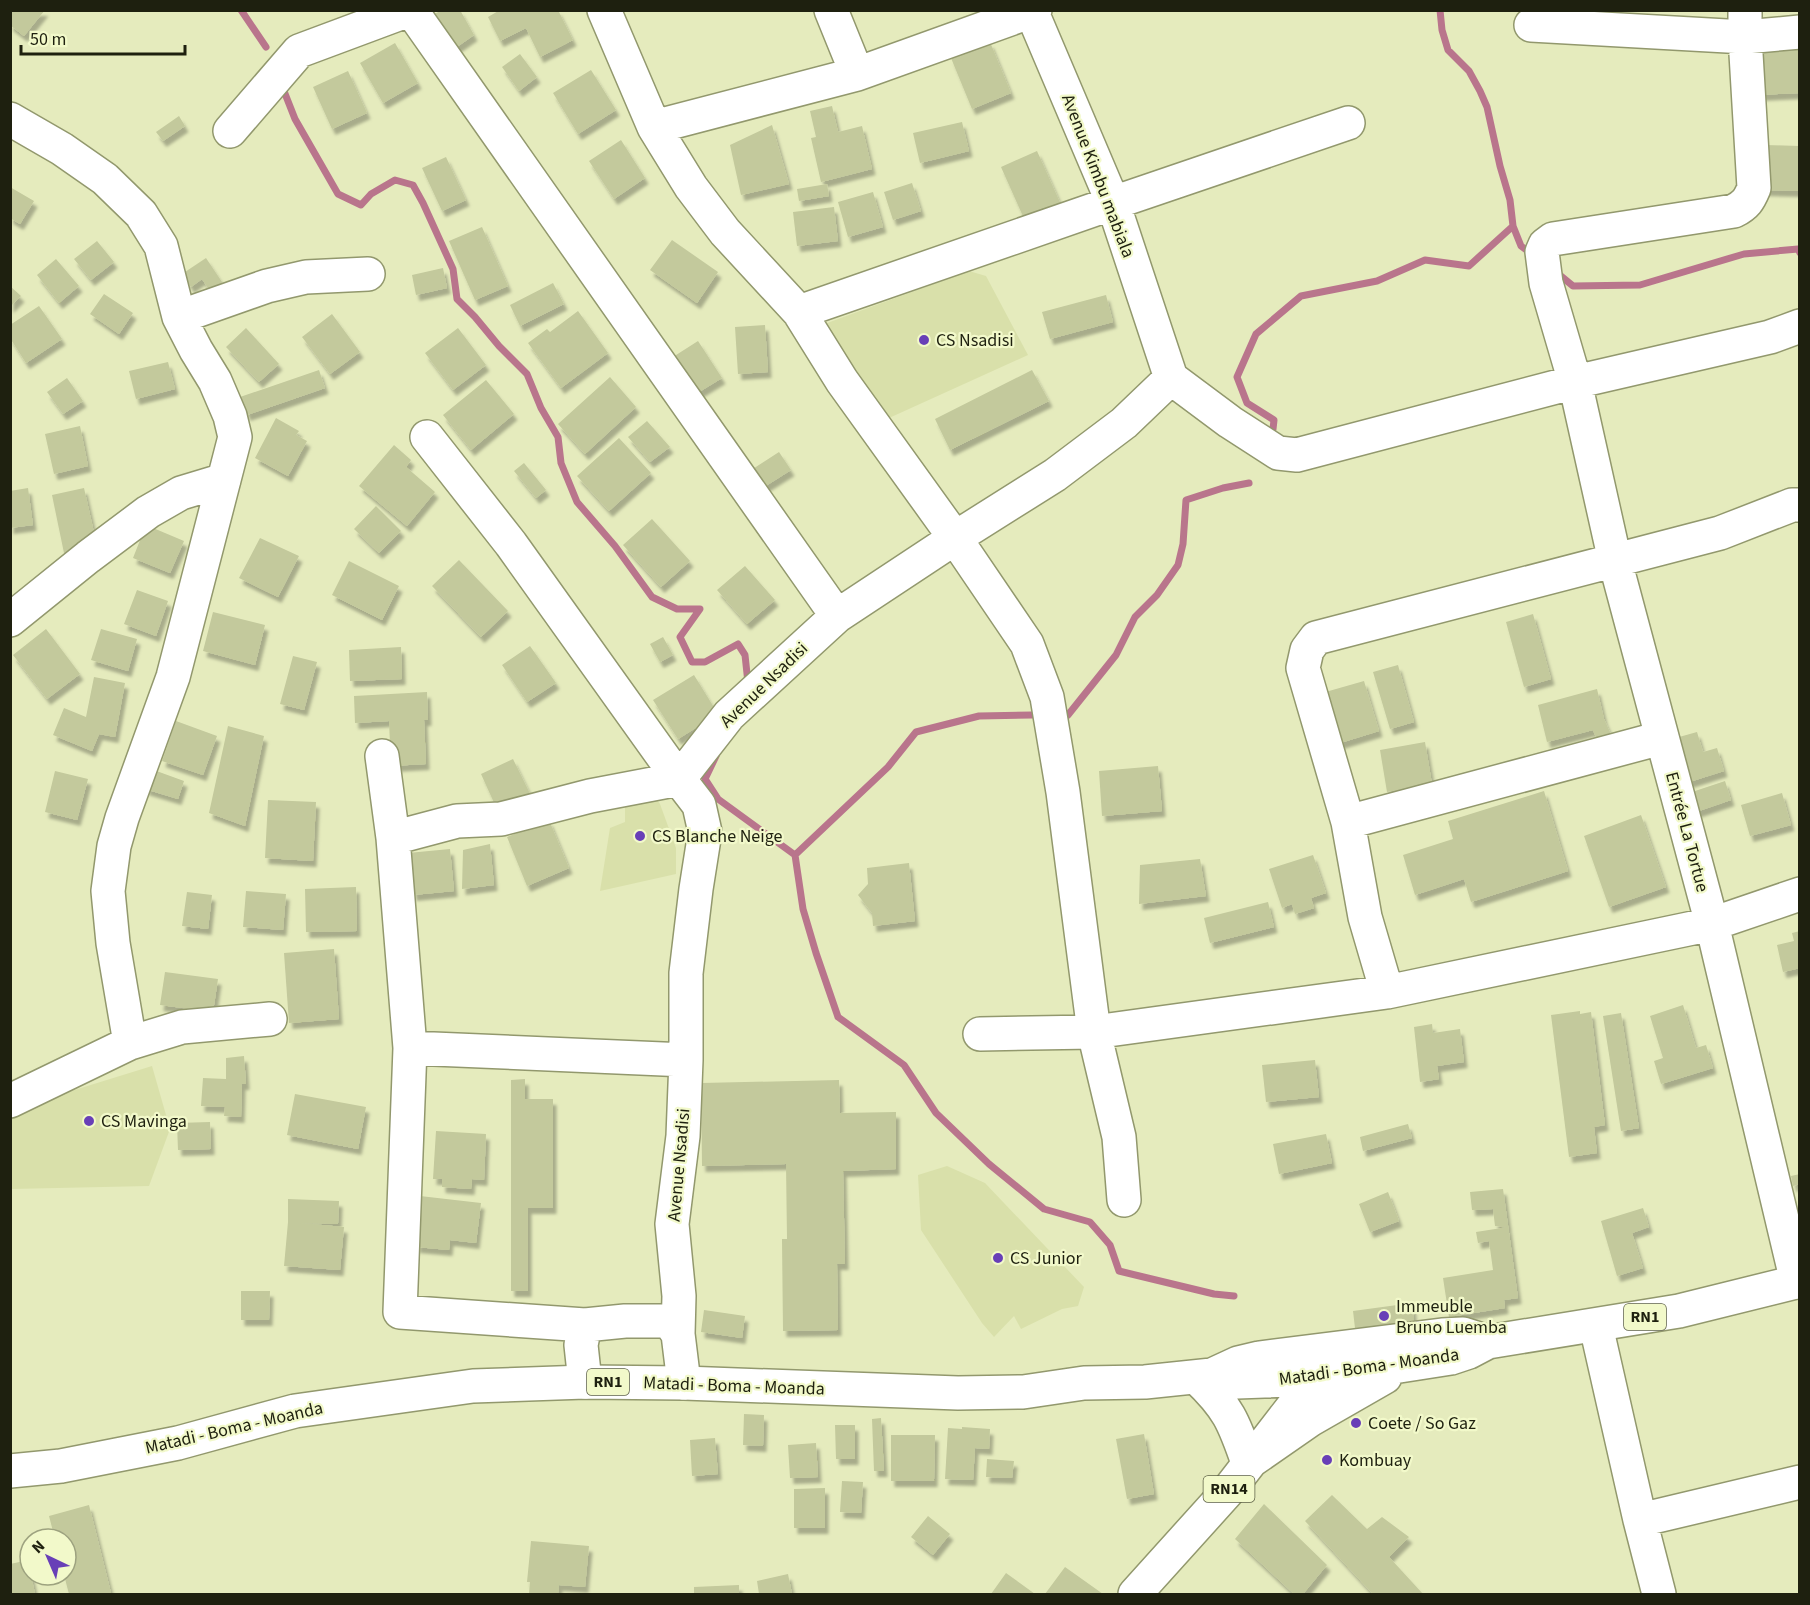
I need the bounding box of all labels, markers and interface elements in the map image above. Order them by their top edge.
scale bar [21,18,184,56]
text: 50 m [30,27,66,52]
street label: Avenue Kimbu mabiala [1055,91,1141,261]
place label: CS Nsadisi [936,328,1014,353]
marker: CS Nsadisi [917,333,931,347]
street label: Avenue Nsadisi [714,637,814,733]
street label: Entrée La Tortue [1659,769,1715,895]
place label: CS Blanche Neige [652,824,783,849]
marker: CS Blanche Neige [633,829,647,843]
street label: Avenue Nsadisi [662,1107,696,1223]
place label: CS Mavinga [101,1109,187,1134]
marker: CS Mavinga [82,1114,96,1128]
place label: CS Junior [1010,1246,1083,1271]
marker: CS Junior [991,1251,1005,1265]
place label: Immeuble Bruno Luemba [1396,1294,1507,1340]
road number: RN1 [1624,1304,1666,1330]
marker: Immeuble Bruno Luemba [1377,1309,1391,1323]
street label: Matadi - Boma - Moanda [1277,1342,1461,1392]
road number: RN1 [587,1369,629,1395]
street label: Matadi - Boma - Moanda [643,1370,825,1402]
street label: Matadi - Boma - Moanda [143,1395,325,1461]
place label: Coete / So Gaz [1368,1411,1476,1436]
marker: Coete / So Gaz [1349,1416,1363,1430]
place label: Kombuay [1339,1448,1412,1473]
marker: Kombuay [1320,1453,1334,1467]
road number: RN14 [1204,1476,1254,1502]
north arrow [18,1527,78,1587]
text: N [27,1535,50,1559]

